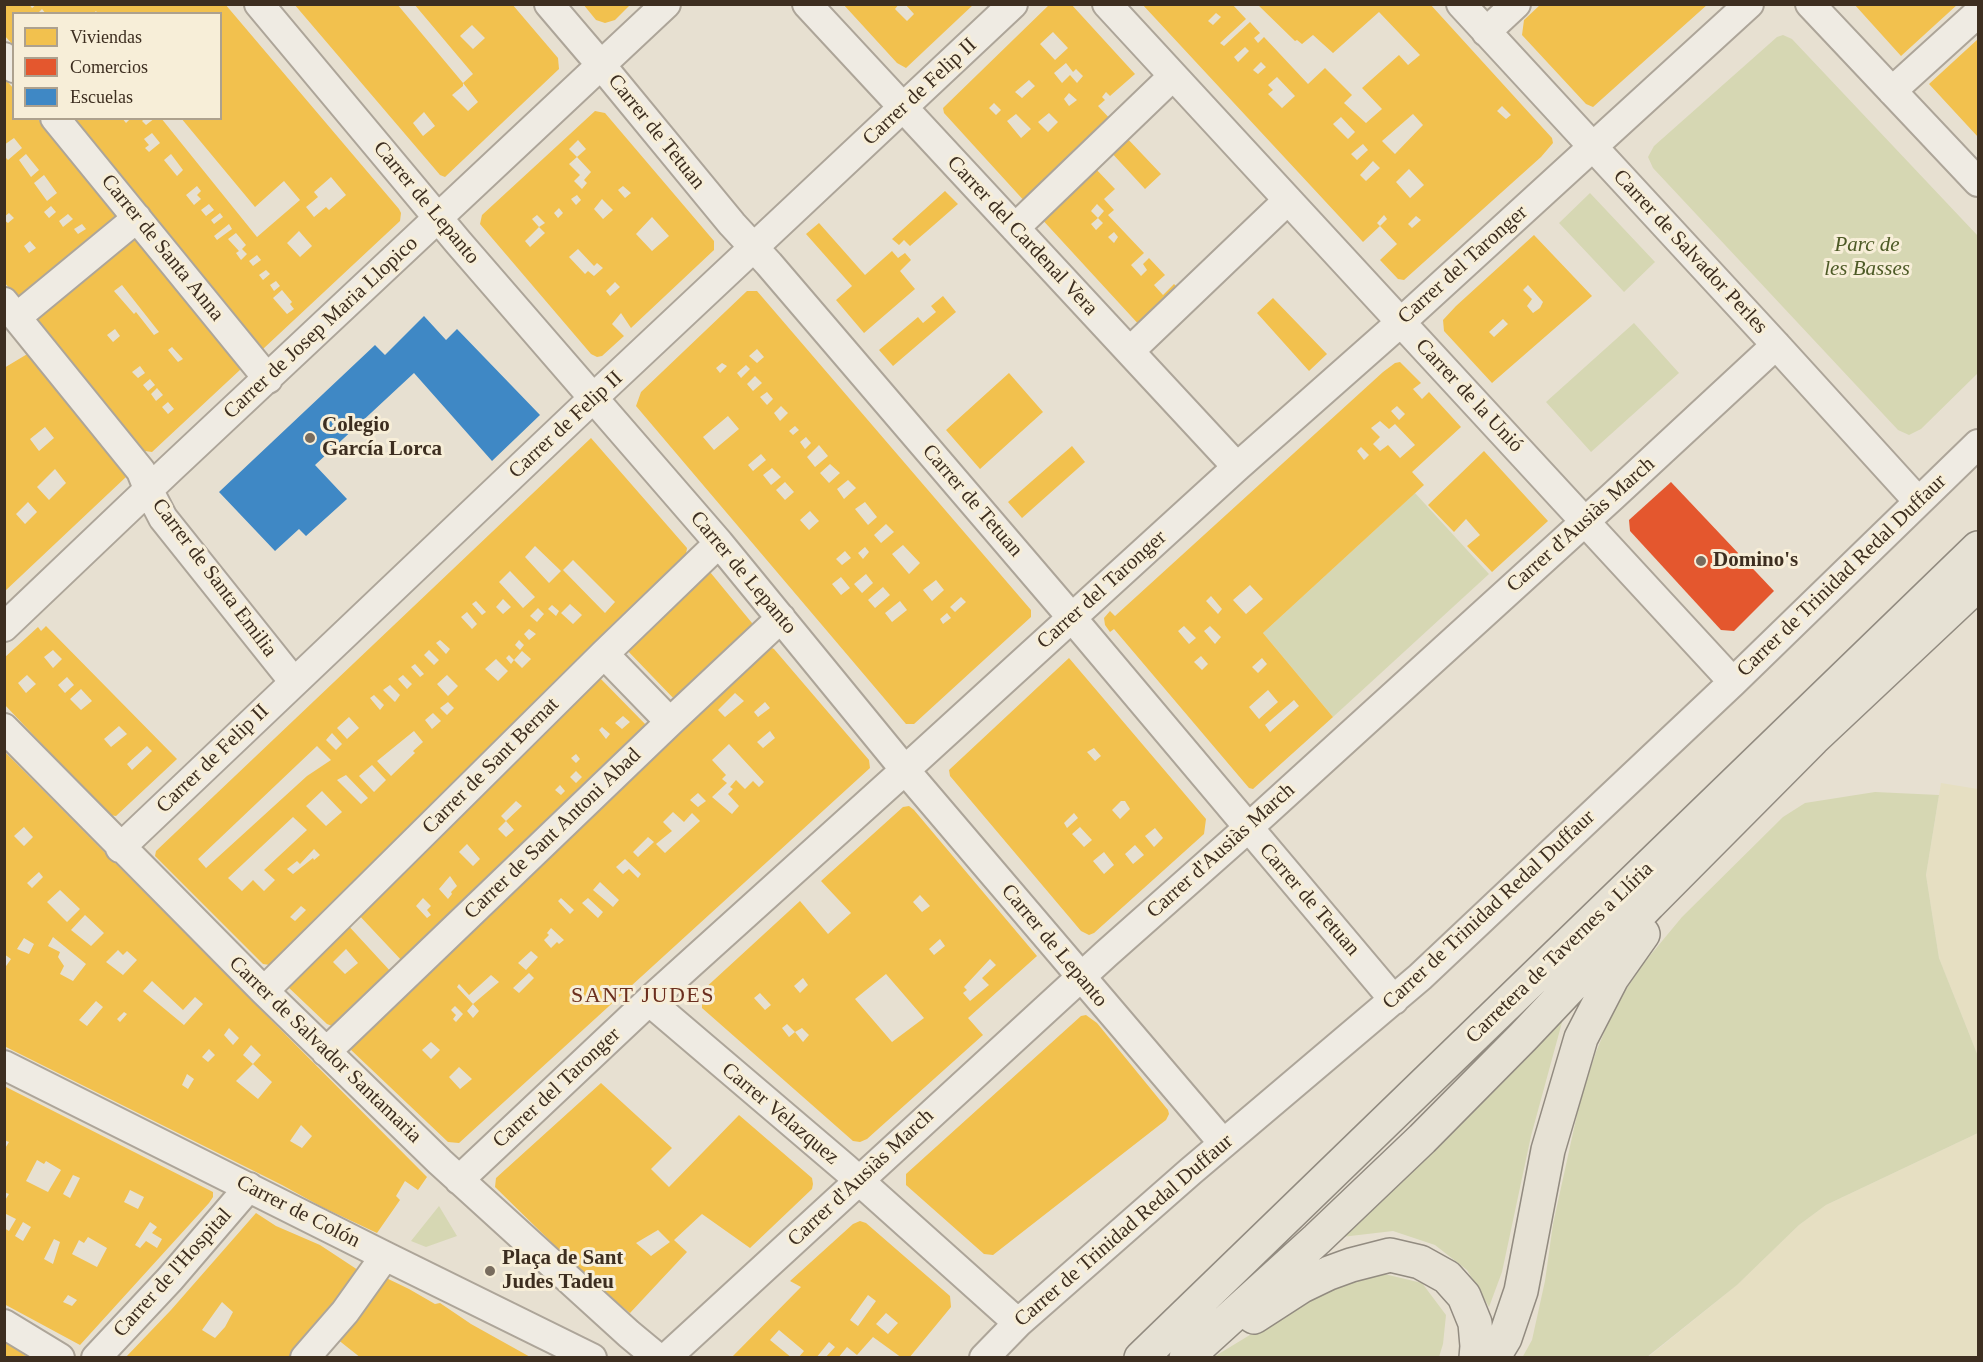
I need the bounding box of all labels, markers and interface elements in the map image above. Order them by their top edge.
legend [12,12,222,120]
text: Viviendas [70,27,142,47]
street label: Carrer de Felip II [858,33,982,151]
text: Comercios [70,57,148,77]
street label: Carrer de Tetuan [602,69,710,195]
text: Escuelas [70,87,133,107]
street label: Carrer de Lepanto [367,136,485,270]
street label: Carrer del Cardenal Vera [941,151,1103,321]
street label: Carrer de Salvador Perles [1607,165,1773,339]
street label: Carrer de Santa Anna [95,170,229,326]
street label: Carrer del Taronger [1393,200,1533,330]
street label: Carrer de Josep Maria Llopico [219,231,423,425]
park label: Parc de les Basses [1824,232,1910,282]
street label: Carrer de la Unió [1410,334,1528,458]
street label: Carrer de Felip II [504,366,628,484]
place label: Colegio García Lorca [322,413,442,463]
marker: Colegio García Lorca [303,431,317,445]
street label: Carrer de Tetuan [916,440,1028,562]
street label: Carrer d'Ausiàs March [1502,452,1660,598]
street label: Carrer de Trinidad Redal Duffaur [1732,469,1952,683]
street label: Carrer de Santa Emilia [146,494,282,662]
street label: Carrer de Lepanto [684,506,802,640]
street label: Carrer del Taronger [1032,525,1172,655]
place label: Domino's [1713,548,1798,574]
marker: Domino's [1694,554,1708,568]
street label: Carrer de Sant Bernat [418,693,564,839]
street label: Carrer de Felip II [152,699,274,819]
street label: Carrer de Sant Antoni Abad [460,743,646,925]
street label: Carrer d'Ausiàs March [1142,778,1300,924]
street label: Carrer de Trinidad Redal Duffaur [1378,805,1600,1015]
street label: Carrer de Tetuan [1253,839,1365,961]
street label: Carretera de Tavernes a Llíria [1461,857,1659,1049]
street label: Carrer de Lepanto [995,879,1113,1013]
street label: Carrer de Salvador Santamaria [223,951,427,1149]
district label: SANT JUDES [571,983,715,1009]
street label: Carrer del Taronger [488,1022,626,1154]
street label: Carrer Velazquez [716,1058,844,1170]
street label: Carrer d'Ausiàs March [783,1104,939,1252]
street label: Carrer de Trinidad Redal Duffaur [1010,1129,1238,1333]
street label: Carrer de Colón [232,1170,364,1254]
street label: Carrer de l'Hospital [109,1203,237,1343]
place label: Plaça de Sant Judes Tadeu [502,1246,623,1296]
marker: Plaça de Sant Judes Tadeu [483,1264,497,1278]

